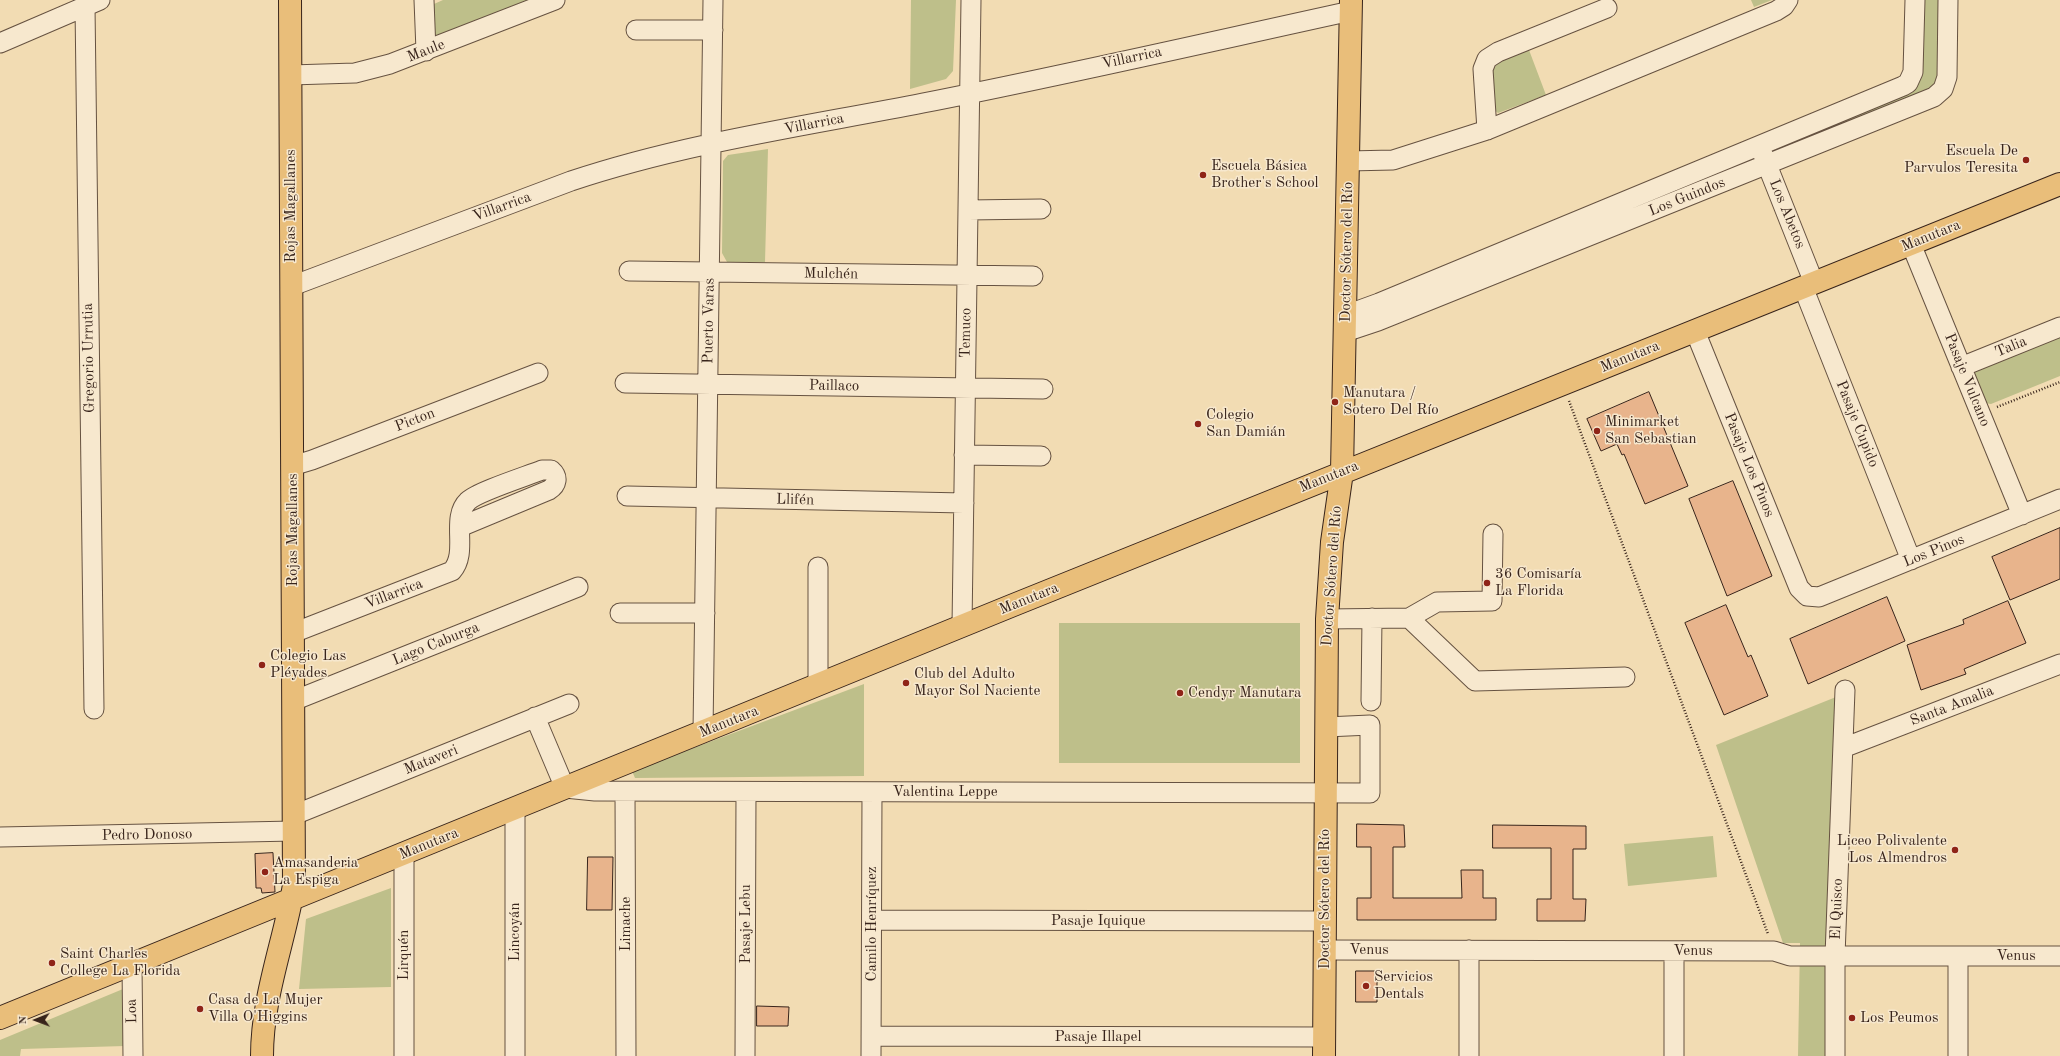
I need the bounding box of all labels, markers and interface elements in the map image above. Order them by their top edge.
street label: Maule [405,36,447,66]
street label: Villarrica [1100,43,1164,73]
street label: Villarrica [782,109,846,139]
place label: Escuela De Parvulos Teresita [1904,142,2018,177]
street label: Rojas Magallanes [282,149,300,263]
marker: Escuela De Parvulos Teresita [2021,155,2031,165]
place label: Escuela Básica Brother's School [1211,157,1319,192]
marker: Escuela Básica Brother's School [1198,170,1208,180]
street label: Los Guindos [1646,173,1728,221]
street label: Los Abetos [1765,177,1809,251]
street label: Doctor Sótero del Río [1337,182,1357,322]
street label: Villarrica [470,188,534,226]
street label: Manutara [1899,216,1963,256]
street label: Mulchén [804,265,858,283]
street label: Puerto Varas [699,278,719,364]
street label: Gregorio Urrutia [79,303,99,413]
street label: Temuco [957,308,975,358]
street label: Pasaje Vulcano [1940,331,1994,429]
street label: Talia [1992,333,2030,361]
street label: Manutara [1598,337,1662,377]
street label: Paillaco [809,377,859,395]
street label: Pasaje Cupido [1831,378,1883,470]
place label: Manutara / Sotero Del Río [1343,384,1439,419]
marker: Manutara / Sotero Del Río [1330,397,1340,407]
street label: Picton [392,404,438,436]
place label: Colegio San Damián [1206,406,1286,441]
street label: Pasaje Los Pinos [1720,410,1778,520]
place label: Minimarket San Sebastian [1605,413,1697,448]
marker: Colegio San Damián [1193,419,1203,429]
marker: Minimarket San Sebastian [1592,426,1602,436]
street label: Manutara [1297,457,1361,497]
street label: Rojas Magallanes [284,473,302,587]
street label: Llifén [776,491,814,509]
street label: Doctor Sótero del Río [1318,505,1346,647]
street label: Los Pinos [1901,531,1967,571]
place label: 36 Comisaría La Florida [1495,565,1582,600]
street label: Villarrica [362,575,426,613]
marker: 36 Comisaría La Florida [1482,578,1492,588]
street label: Manutara [997,579,1061,619]
street label: Lago Caburga [390,618,482,670]
place label: Colegio Las Pléyades [270,647,346,682]
marker: Colegio Las Pléyades [257,660,267,670]
place label: Club del Adulto Mayor Sol Naciente [914,665,1040,700]
marker: Club del Adulto Mayor Sol Naciente [901,678,911,688]
street label: Santa Amalia [1908,682,1996,730]
place label: Cendyr Manutara [1188,684,1301,702]
marker: Cendyr Manutara [1175,688,1185,698]
street label: Manutara [697,702,761,742]
street label: Mataveri [401,741,461,779]
street label: Valentina Leppe [892,783,998,801]
street label: Manutara [397,824,461,864]
street label: Pedro Donoso [102,825,192,845]
street label: Doctor Sótero del Río [1316,829,1334,969]
place label: Liceo Polivalente Los Almendros [1837,832,1947,867]
marker: Liceo Polivalente Los Almendros [1950,845,1960,855]
place label: Amasanderia La Espiga [273,854,358,889]
street label: Camilo Henríquez [863,866,881,982]
marker: Amasanderia La Espiga [260,867,270,877]
street label: El Quisco [1827,878,1847,940]
street label: Pasaje Lebu [737,884,755,964]
street label: Limache [617,896,635,952]
street label: Lincoyán [506,902,524,962]
street label: Pasaje Iquique [1051,912,1145,930]
street label: Lirquén [395,930,413,980]
street label: Venus [1349,941,1389,959]
street label: Venus [1673,942,1713,960]
place label: Saint Charles College La Florida [60,945,180,980]
street label: Venus [1996,947,2036,965]
marker: Saint Charles College La Florida [47,958,57,968]
place label: Servicios Dentals [1374,968,1433,1003]
marker: Servicios Dentals [1361,981,1371,991]
place label: Casa de La Mujer Villa O'Higgins [208,991,323,1026]
street label: Loa [123,998,141,1024]
north arrow [16,1000,56,1040]
marker: Casa de La Mujer Villa O'Higgins [195,1004,205,1014]
place label: Los Peumos [1860,1009,1938,1027]
marker: Los Peumos [1847,1013,1857,1023]
text: N [18,1016,29,1025]
street label: Pasaje Illapel [1055,1028,1141,1046]

